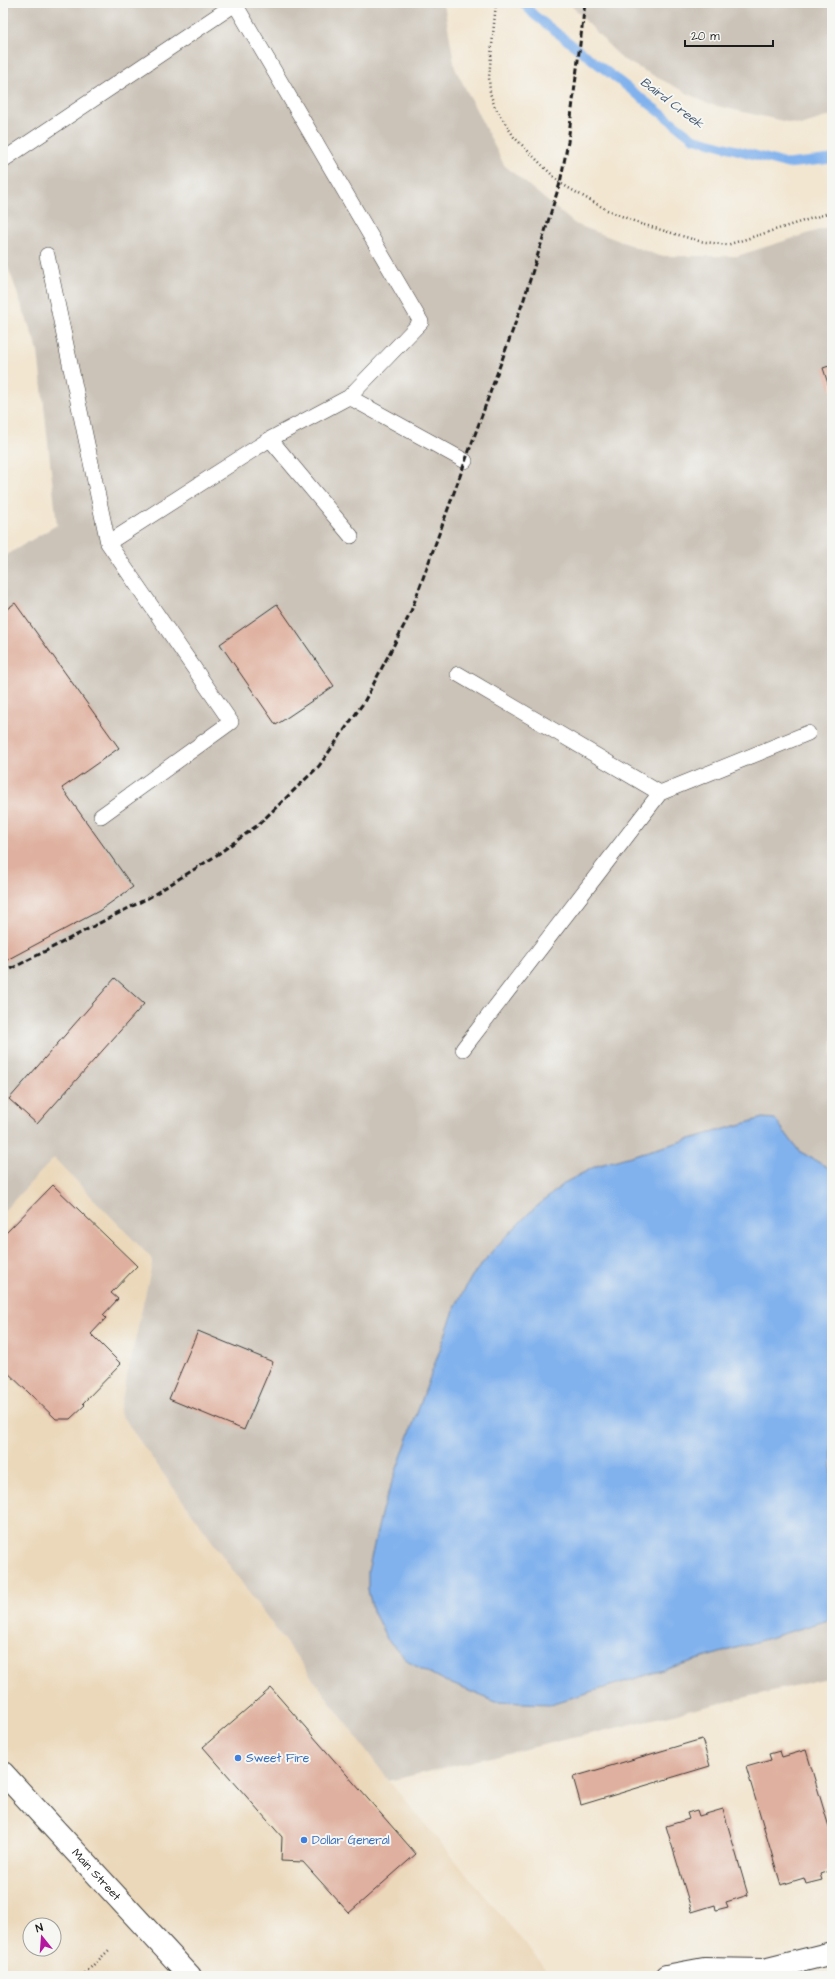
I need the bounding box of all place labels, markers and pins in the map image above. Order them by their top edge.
place label: Sweet Fire [246,1750,310,1767]
marker: Sweet Fire [233,1753,243,1763]
place label: Dollar General [312,1832,390,1849]
marker: Dollar General [299,1835,309,1845]

